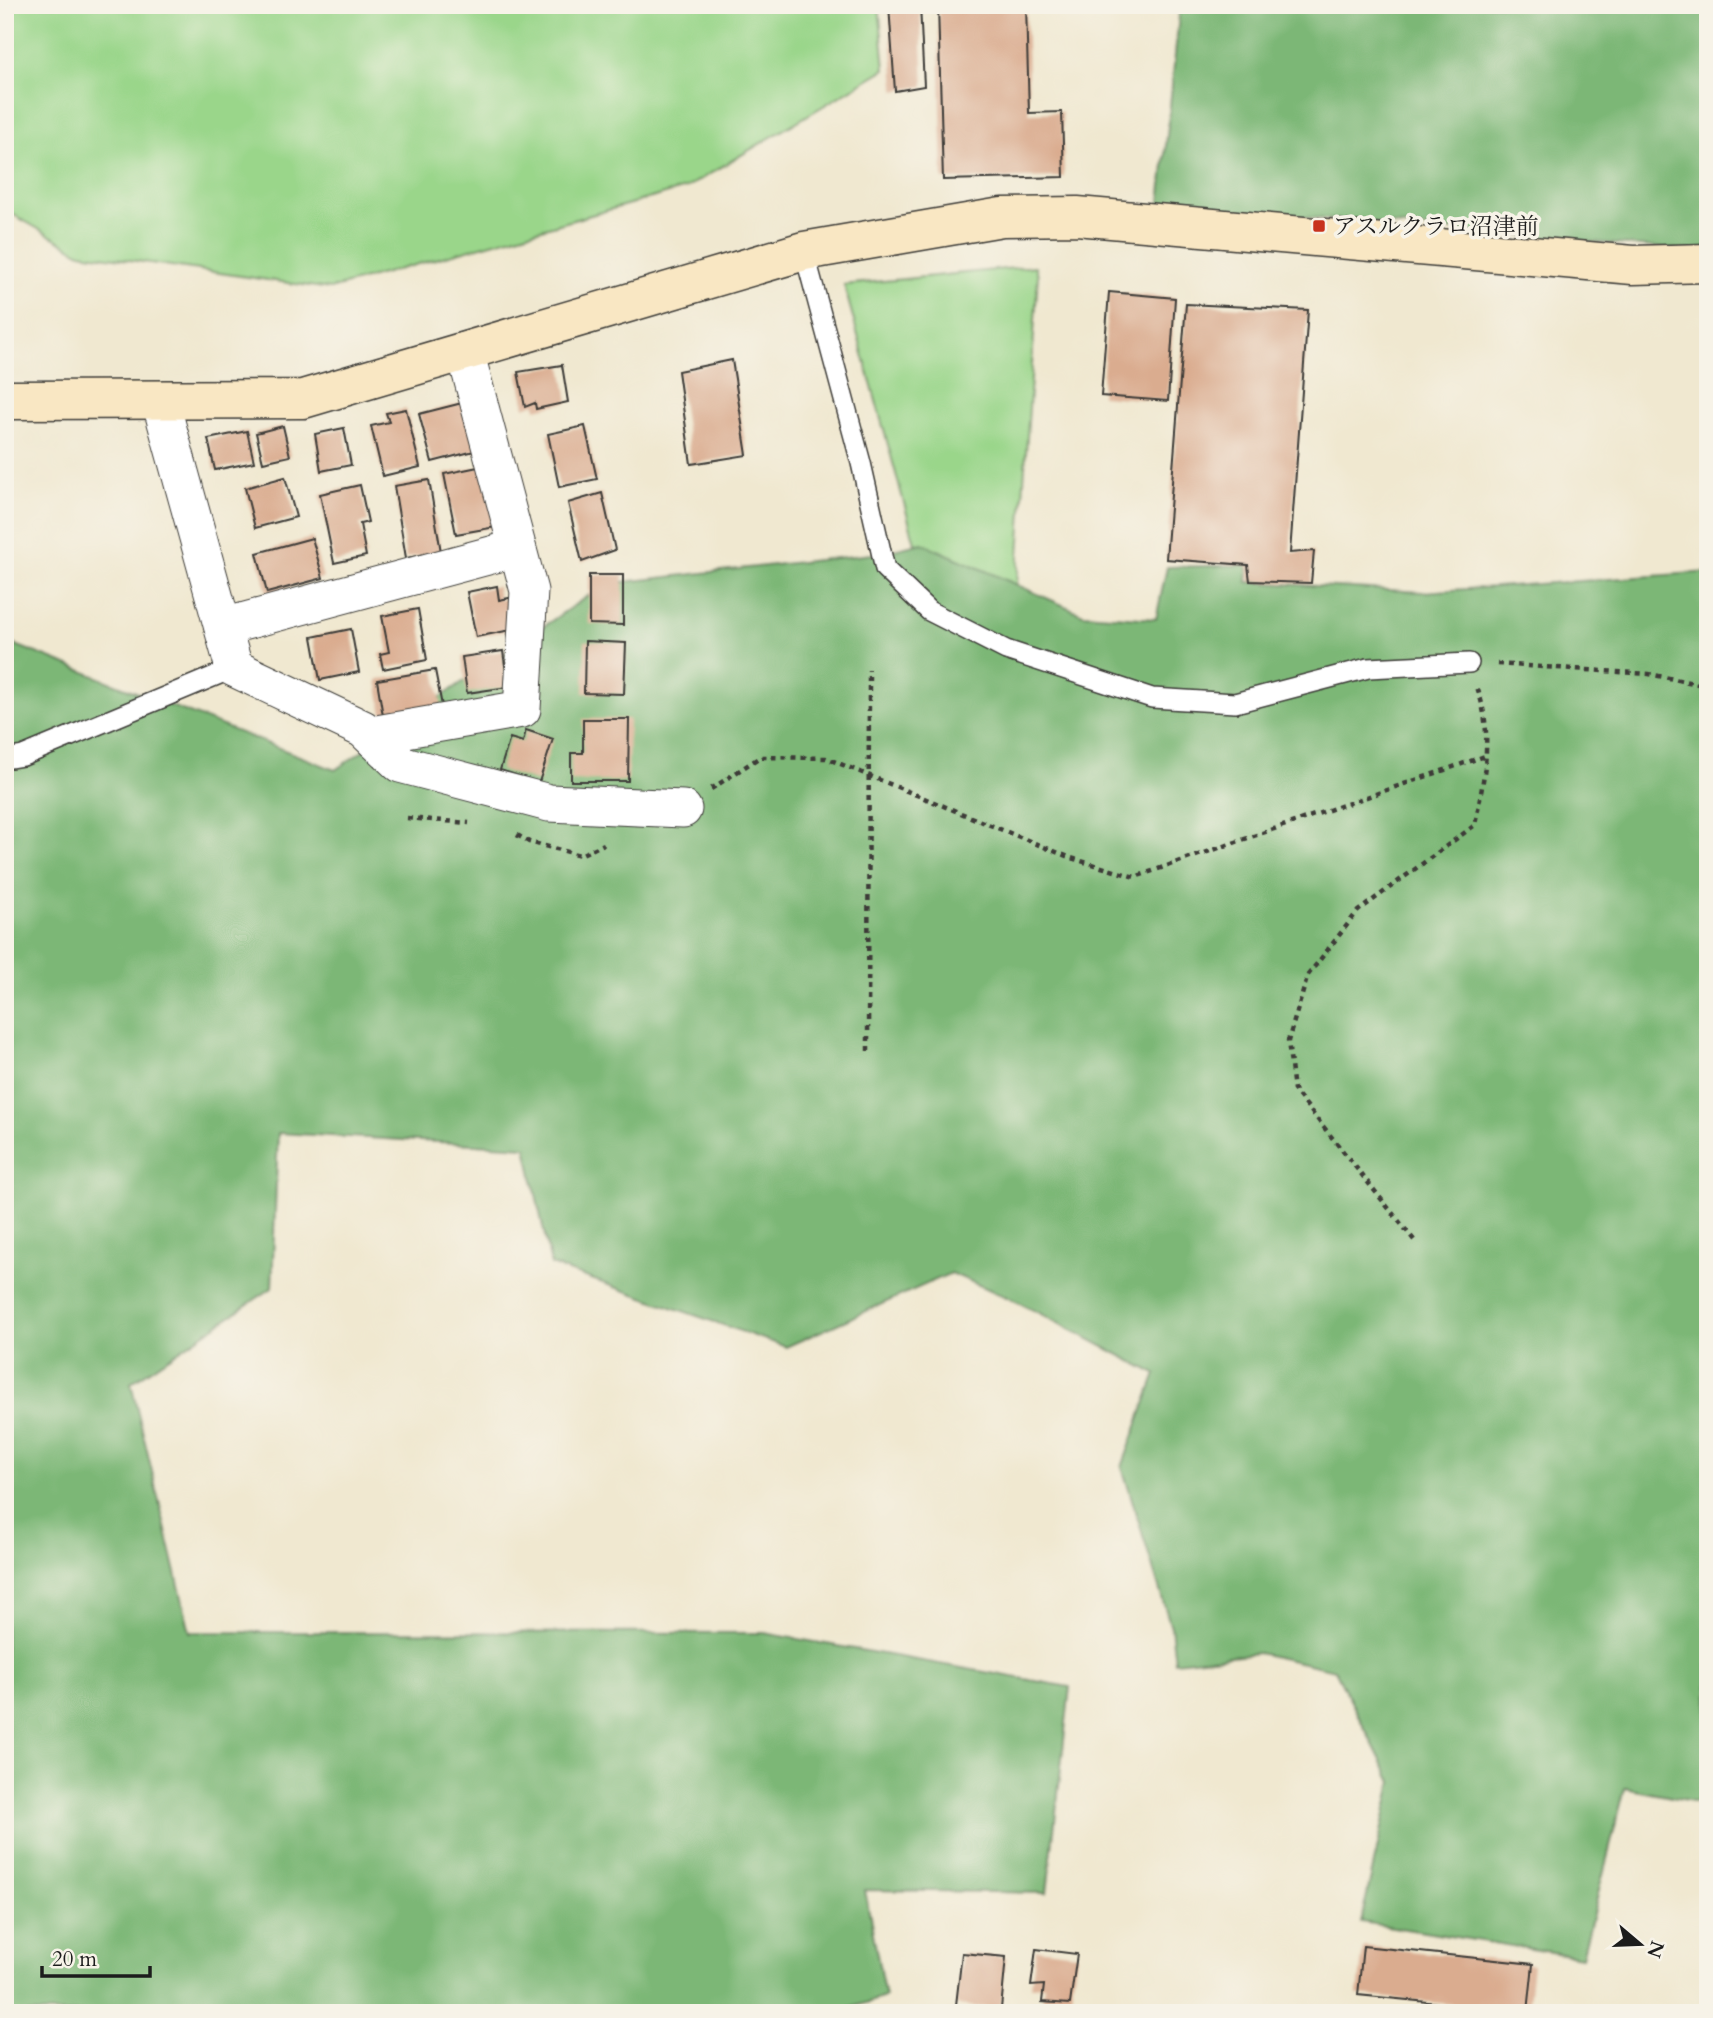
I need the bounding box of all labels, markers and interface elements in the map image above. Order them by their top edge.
place label: アスルクラロ沼津前 [1333,211,1539,242]
marker: アスルクラロ沼津前 [1311,218,1327,234]
north arrow [1604,1910,1674,1980]
scale bar [42,1934,150,1978]
text: N [1640,1937,1670,1962]
text: 20 m [52,1945,97,1974]

